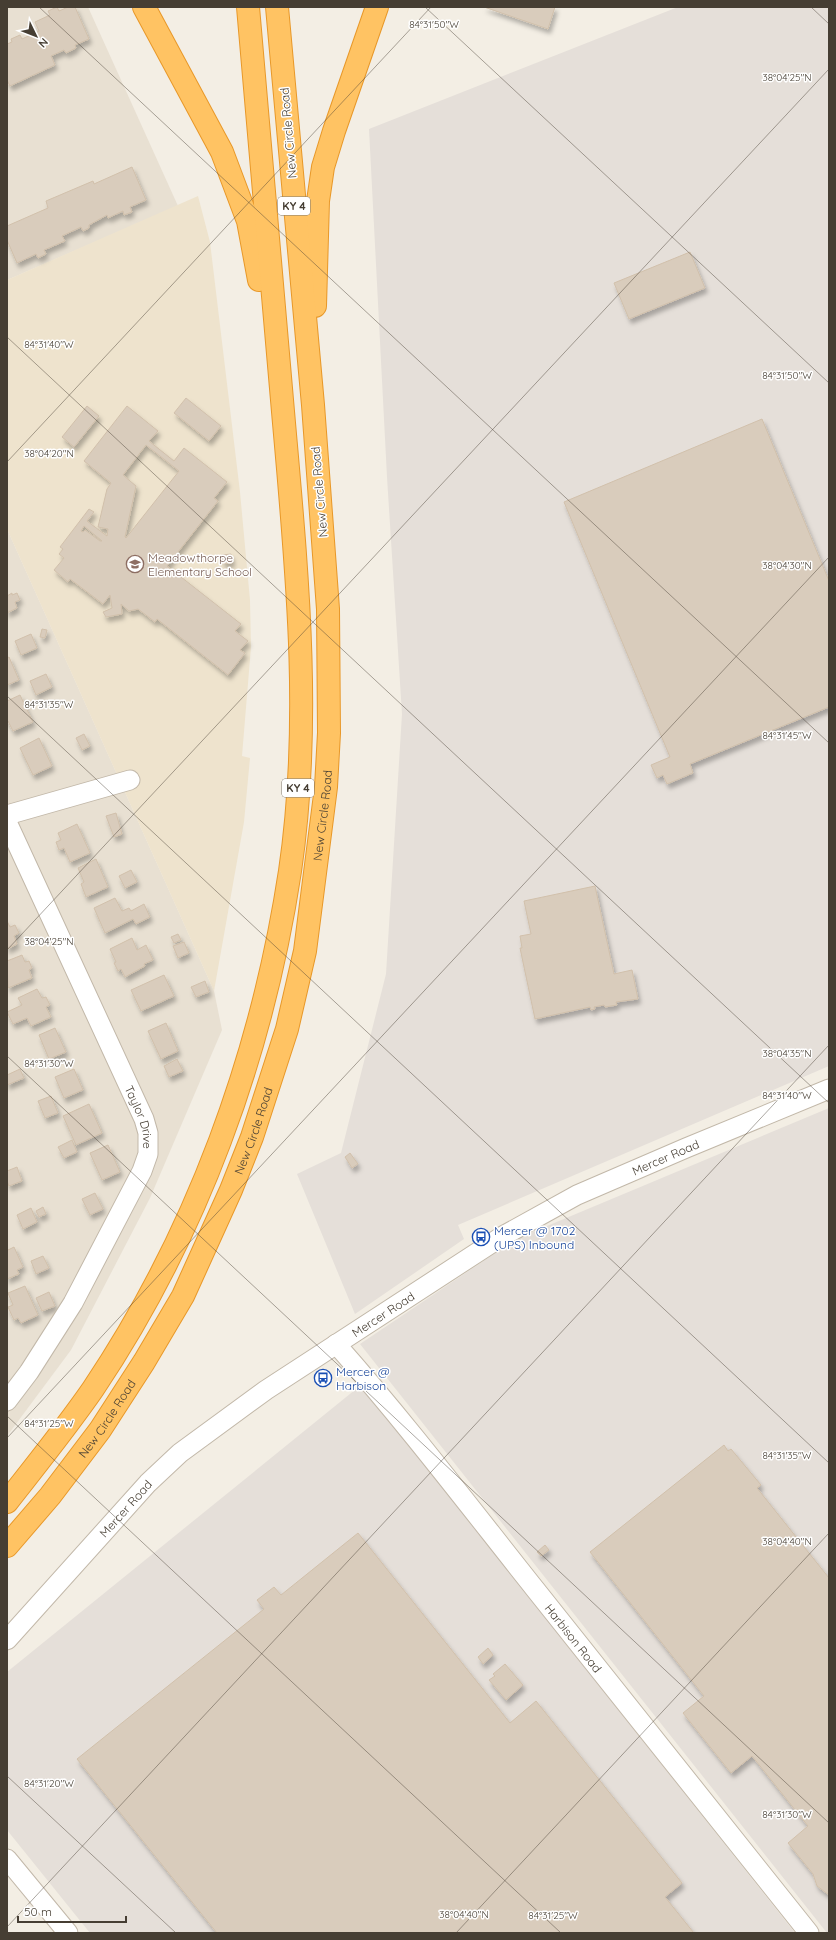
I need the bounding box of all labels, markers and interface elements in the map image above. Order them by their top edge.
north arrow [16,16,56,56]
text: 84°31'50"W [409,18,459,31]
text: N [35,35,51,51]
text: 38°04'25"N [762,71,812,84]
street label: New Circle Road [277,87,299,179]
road number: KY 4 [278,197,310,215]
text: 84°31'40"W [24,338,74,351]
text: 84°31'50"W [762,369,812,382]
street label: New Circle Road [308,446,330,538]
text: 38°04'20"N [24,447,74,460]
place label: Meadowthorpe Elementary School [148,550,252,579]
school or university icon: Meadowthorpe Elementary School [125,554,145,574]
text: 38°04'30"N [762,559,812,572]
text: 84°31'35"W [24,698,74,711]
text: 84°31'45"W [762,729,812,742]
street label: New Circle Road [309,770,334,862]
road number: KY 4 [282,779,314,797]
text: 38°04'25"N [24,935,74,948]
text: 38°04'35"N [763,1047,811,1060]
text: 84°31'30"W [24,1057,74,1070]
street label: Taylor Drive [122,1083,156,1149]
street label: New Circle Road [230,1085,275,1176]
text: 84°31'40"W [762,1089,812,1102]
street label: Mercer Road [629,1136,701,1178]
place label: Mercer @ 1702 (UPS) Inbound [494,1223,576,1252]
bus stop icon: Mercer @ 1702 (UPS) Inbound [471,1227,491,1247]
street label: Mercer Road [349,1288,417,1340]
place label: Mercer @ Harbison [336,1364,390,1393]
bus stop icon: Mercer @ Harbison [313,1368,333,1388]
street label: New Circle Road [74,1376,138,1460]
text: 84°31'25"W [24,1417,74,1430]
text: 84°31'35"W [762,1449,812,1462]
street label: Mercer Road [96,1477,155,1540]
text: 38°04'40"N [762,1535,812,1548]
street label: Harbison Road [542,1601,605,1675]
text: 84°31'20"W [24,1777,74,1790]
text: 84°31'30"W [762,1808,812,1821]
scale bar [18,1898,126,1924]
text: 50 m [24,1904,52,1919]
text: 38°04'40"N [439,1908,489,1921]
text: 84°31'25"W [528,1909,578,1922]

